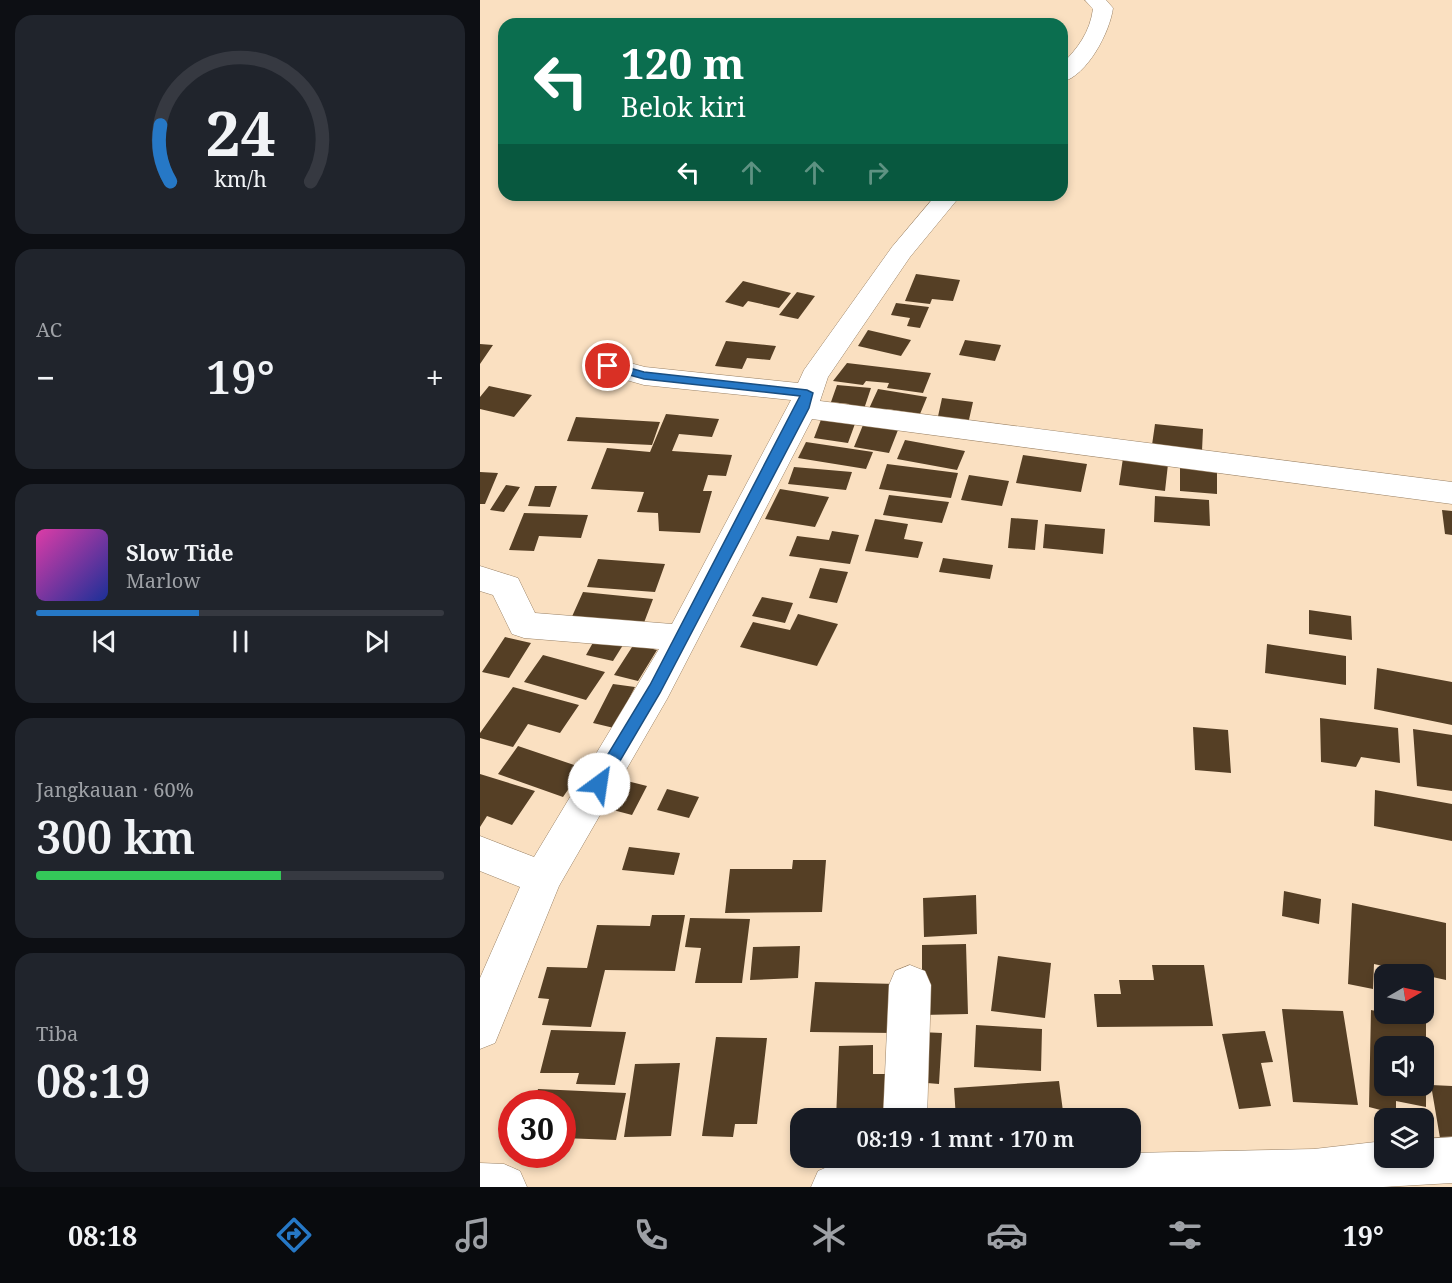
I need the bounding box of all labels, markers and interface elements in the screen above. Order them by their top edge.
text: 120 m [621,34,745,91]
icon: left [522,42,600,120]
text: Belok kiri [621,88,746,125]
text: 24 [205,89,275,174]
icon: left [672,156,705,189]
icon: ahead [735,156,768,189]
icon: ahead [798,156,831,189]
icon: right [861,156,894,189]
text: km/h [214,164,267,193]
text: AC [36,316,62,343]
pin [582,340,633,391]
text: 19° [206,346,275,407]
icon: arrive [591,349,624,382]
text: − [36,355,55,400]
text: + [426,355,444,400]
text: Slow Tide [126,537,234,567]
text: Marlow [126,567,200,594]
icon: previous [88,625,121,658]
icon: pause [224,625,257,658]
icon: next [360,625,393,658]
position arrow [567,752,631,816]
text: Jangkauan · 60% [36,776,194,803]
text: 300 km [36,806,195,867]
north arrow [1374,964,1434,1024]
map controls [1374,964,1434,1168]
text: Tiba [36,1020,78,1047]
button: sound [1374,1036,1434,1096]
text: 08:19 [36,1050,151,1111]
speed limit sign: 30 [498,1090,576,1168]
button: layers [1374,1108,1434,1168]
text: 08:19 · 1 mnt · 170 m [857,1123,1074,1153]
icon: directions [273,1214,315,1256]
icon: music [452,1214,494,1256]
icon: phone [630,1214,672,1256]
icon: climate [808,1214,850,1256]
icon: car [986,1214,1028,1256]
icon: filters [1164,1214,1206,1256]
text: 08:18 [68,1217,137,1254]
text: 19° [1343,1217,1384,1254]

